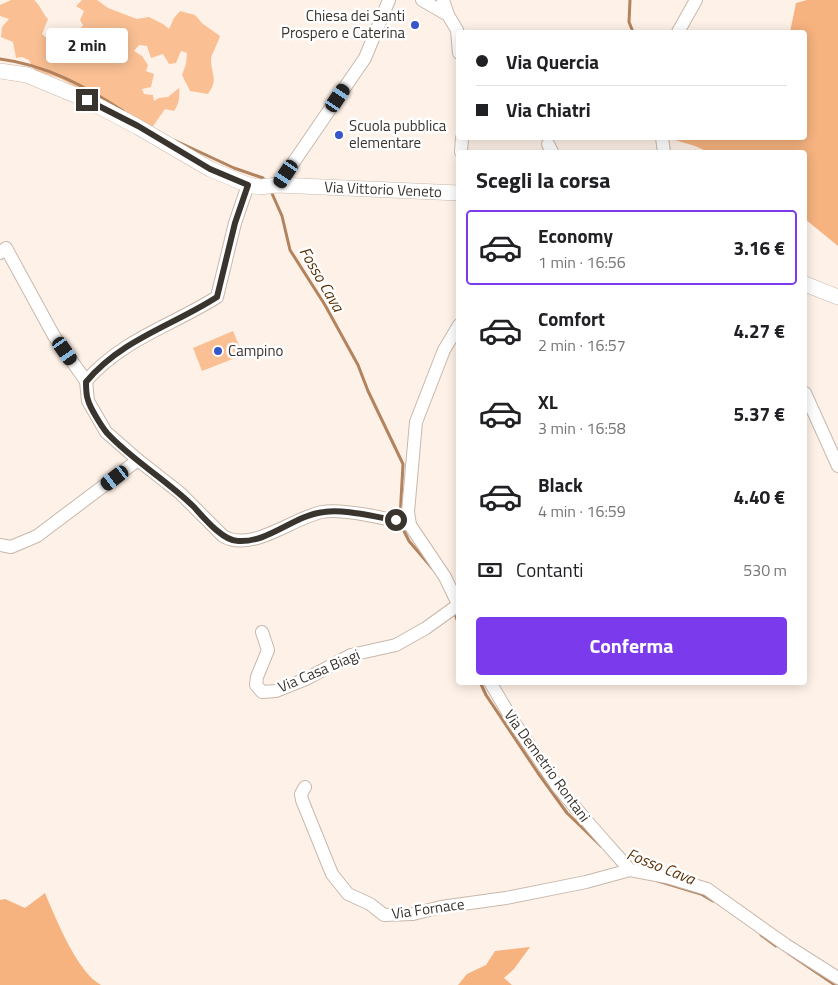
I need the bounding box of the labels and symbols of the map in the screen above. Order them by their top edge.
place label: Chiesa dei Santi Prospero e Caterina [281,4,405,44]
marker: Chiesa dei Santi Prospero e Caterina [409,19,421,31]
callout: 2 min [46,28,128,62]
car [323,81,352,115]
route end [76,89,98,111]
place label: Scuola pubblica elementare [349,114,447,154]
marker: Scuola pubblica elementare [333,129,345,141]
car [271,157,300,191]
street label: Via Vittorio Veneto [324,175,442,203]
water label: Fosso Cava [294,242,351,317]
car [50,334,79,368]
place label: Campino [228,339,283,362]
marker: Campino [212,345,224,357]
car [98,463,131,493]
route start [385,509,407,531]
street label: Via Casa Biagi [274,643,363,698]
street label: Via Demetrio Rontani [499,705,596,827]
water label: Fosso Cava [623,841,700,891]
street label: Via Fornace [390,892,466,925]

